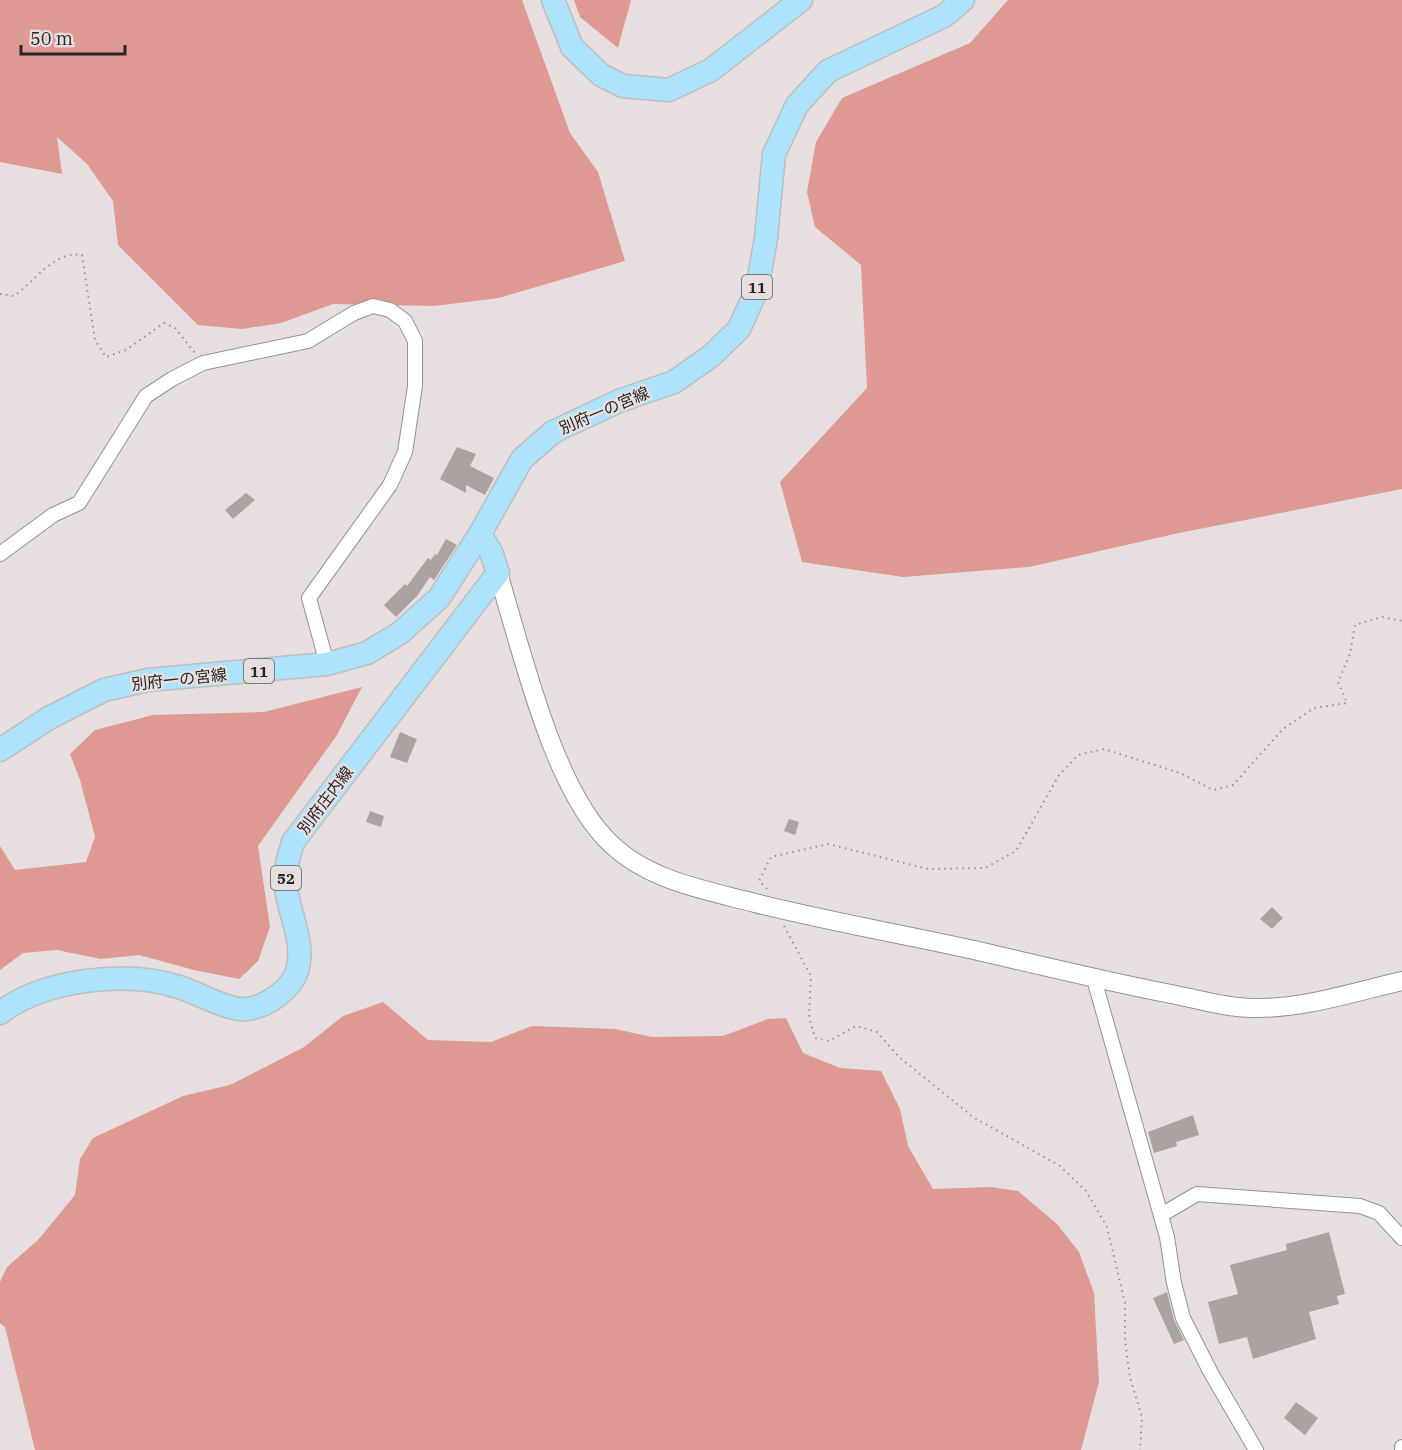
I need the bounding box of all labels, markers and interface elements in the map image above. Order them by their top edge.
scale bar [21,18,124,56]
text: 50 m [30,27,73,50]
road number: 11 [742,275,772,299]
street label: 別府一の宮線 [556,382,652,438]
road number: 11 [244,659,274,683]
street label: 別府一の宮線 [130,664,228,694]
street label: 別府庄内線 [293,762,357,838]
road number: 52 [271,866,301,890]

